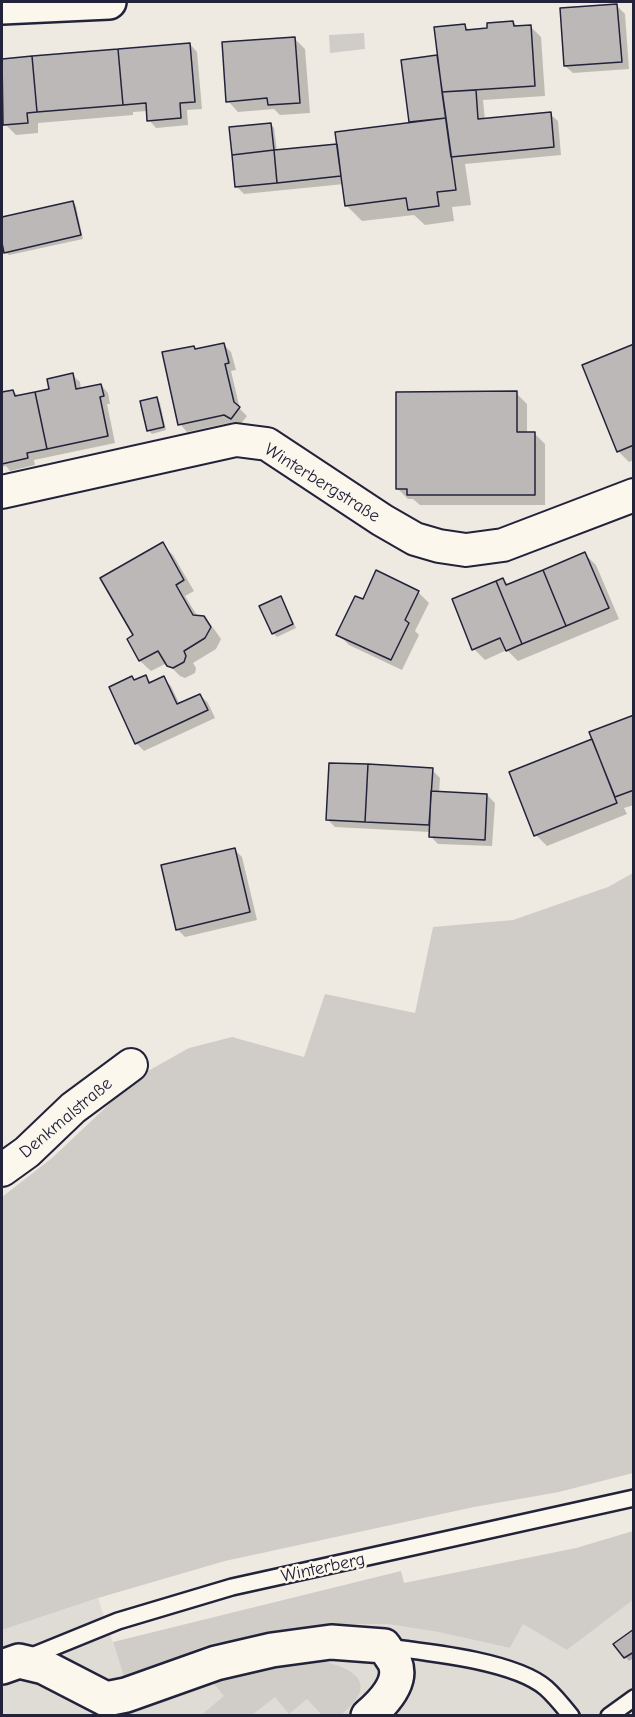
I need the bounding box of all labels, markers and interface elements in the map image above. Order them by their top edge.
street label: Winterbergstraße [260,439,384,527]
street label: Denkmalstraße [15,1073,117,1163]
street label: Winterberg [279,1549,367,1587]

